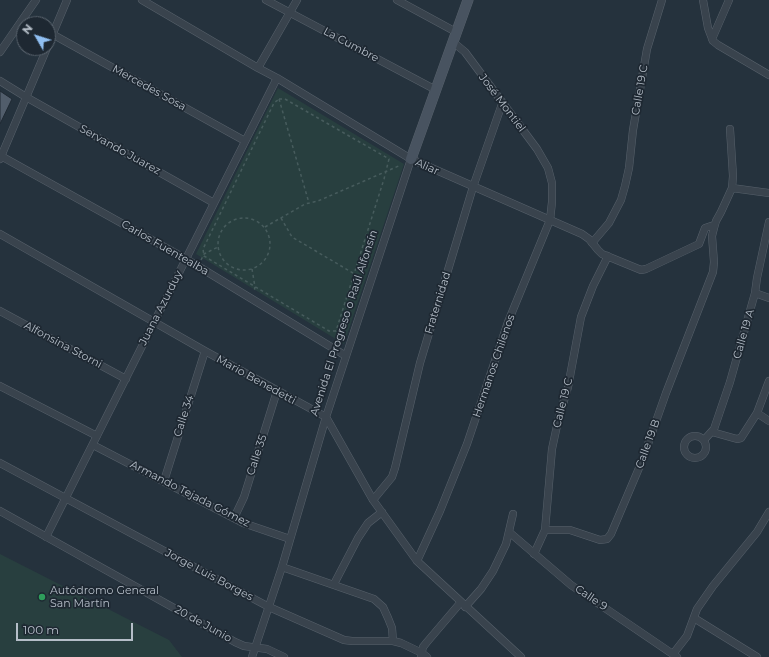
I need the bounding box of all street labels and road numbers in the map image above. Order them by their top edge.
street label: La Cumbre [321,25,381,65]
street label: Mercedes Sosa [110,62,188,114]
street label: Calle 19 C [629,64,651,116]
street label: José Montiel [476,71,528,135]
street label: Servando Juarez [77,122,163,178]
street label: Aliar [413,156,441,178]
street label: Carlos Fuentealba [119,218,211,278]
street label: Avenida El Progreso o Raúl Alfonsín [308,228,380,418]
street label: Juana Azurduy [136,268,186,348]
street label: Fraternidad [422,270,454,336]
street label: Calle 19 A [731,308,757,360]
street label: Hermanos Chilenos [470,313,518,419]
street label: Alfonsina Storni [22,319,104,371]
street label: Mario Benedetti [214,353,298,407]
street label: Calle 19 C [550,377,576,429]
street label: Calle 34 [171,393,197,439]
street label: Calle 19 B [633,418,663,470]
street label: Calle 35 [244,433,270,477]
street label: Armando Tejada Gómez [128,458,252,530]
street label: Jorge Luis Borges [163,546,255,604]
street label: Calle 9 [572,582,610,614]
street label: 20 de Junio [172,603,234,645]

